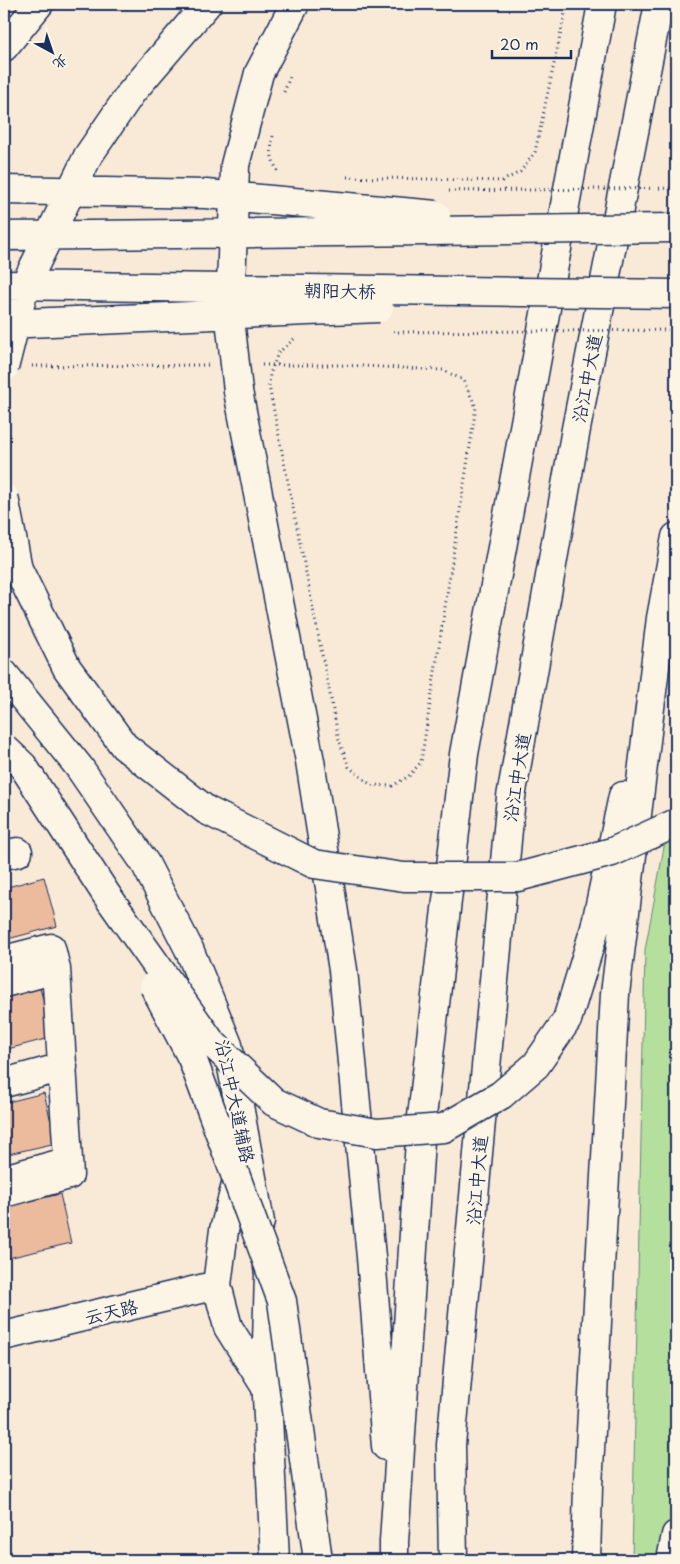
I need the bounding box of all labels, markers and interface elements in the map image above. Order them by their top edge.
north arrow [28,28,78,78]
scale bar [492,28,571,60]
text: 20 m [500,32,539,55]
text: 北 [49,50,73,75]
street label: 朝阳大桥 [304,276,376,304]
street label: 沿江中大道 [564,331,608,425]
street label: 沿江中大道 [496,730,536,824]
street label: 沿江中大道辅路 [210,1037,262,1165]
street label: 沿江中大道 [459,1134,493,1226]
street label: 云天路 [82,1292,140,1330]

